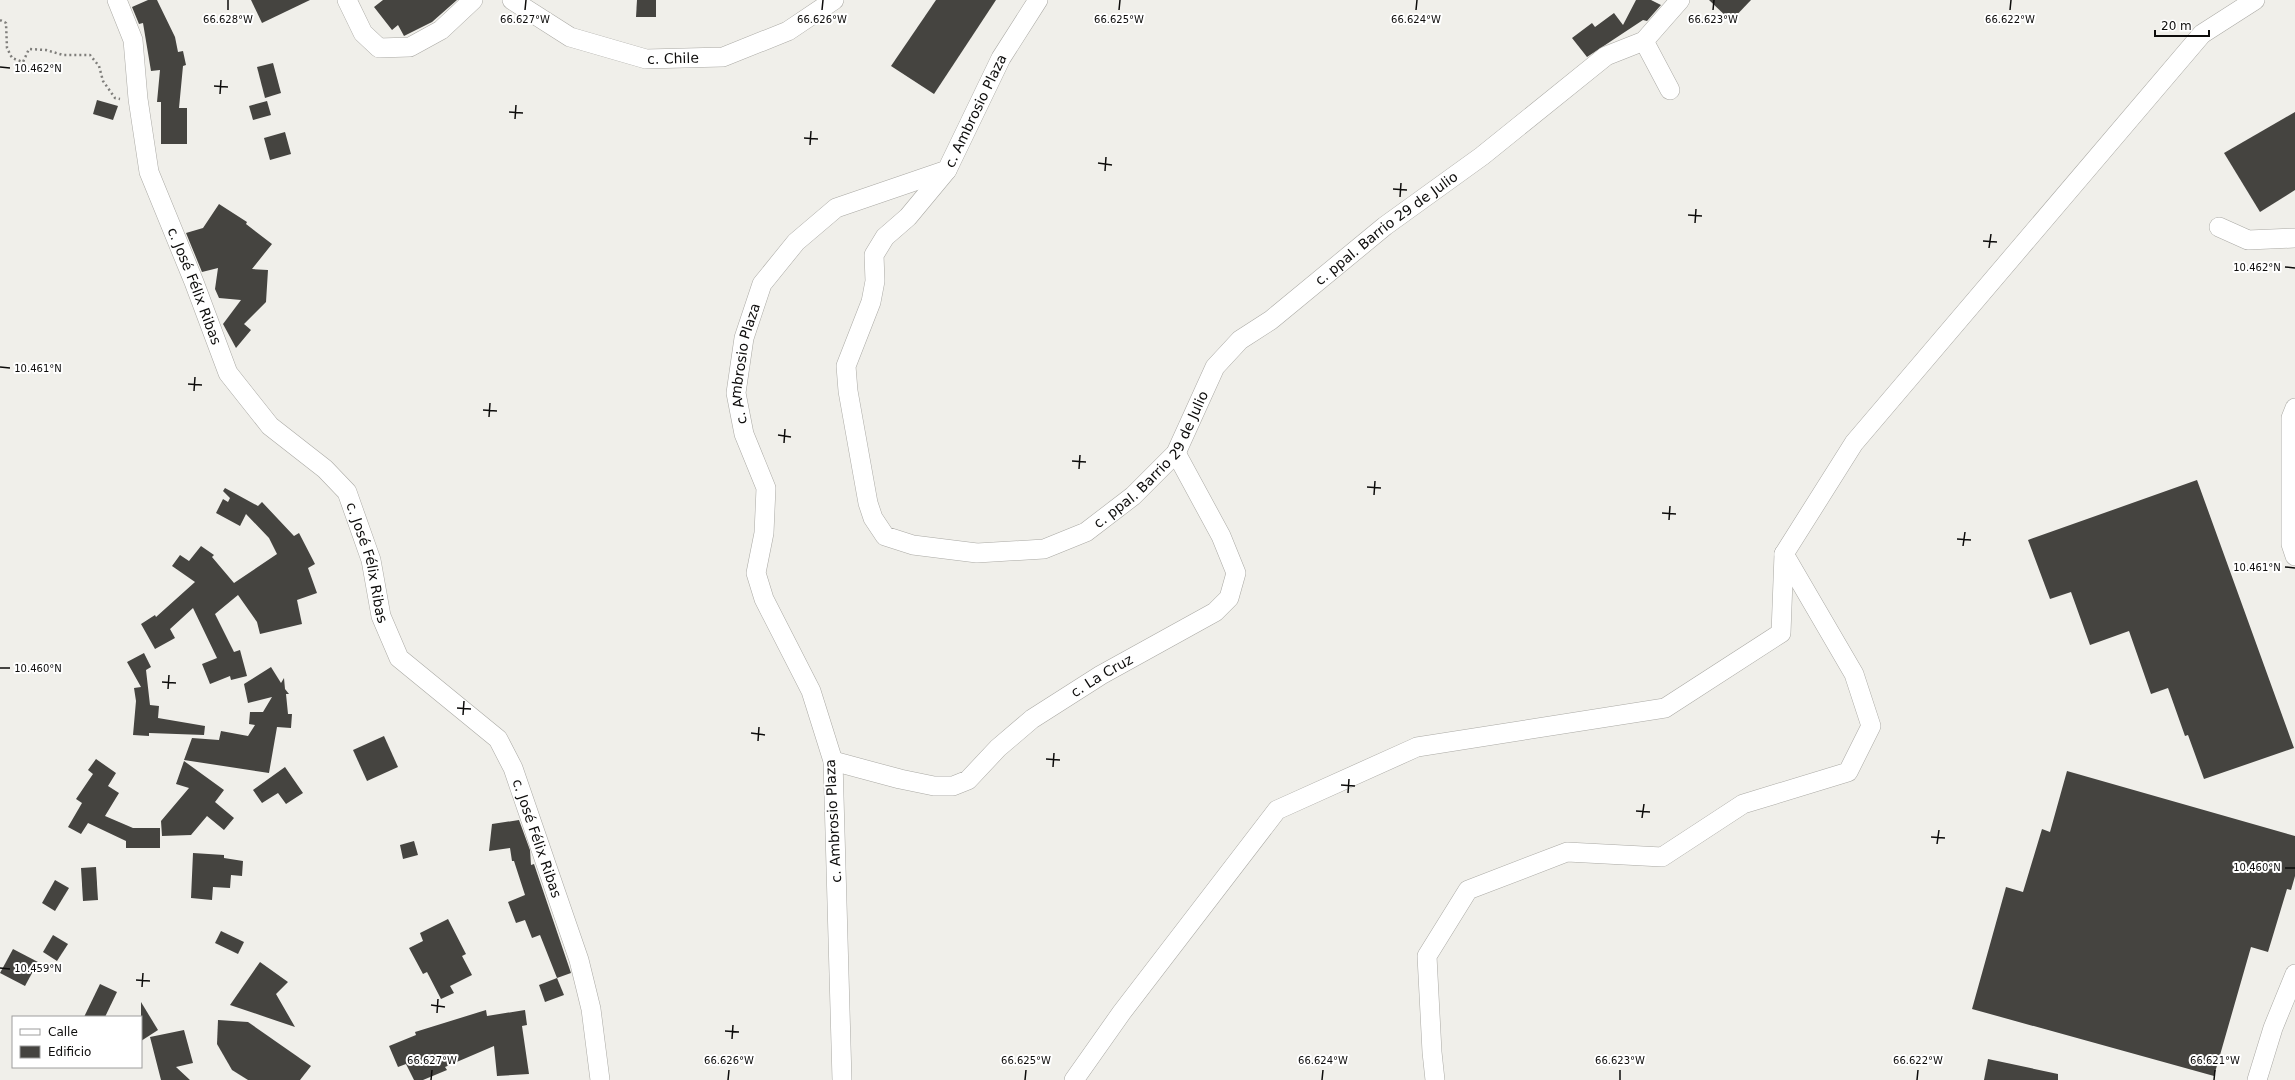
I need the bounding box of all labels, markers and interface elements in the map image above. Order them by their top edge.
scale bar [2155,12,2209,38]
text: 66.628°W [203,14,253,25]
text: 66.627°W [500,14,550,25]
text: 66.626°W [797,14,847,25]
text: 66.625°W [1094,14,1144,25]
text: 66.624°W [1391,14,1441,25]
text: 66.623°W [1688,14,1738,25]
text: 66.622°W [1985,14,2035,25]
text: 20 m [2161,19,2192,33]
street label: c. Chile [647,50,699,67]
street label: c. Ambrosio Plaza [941,52,1010,170]
text: 10.462°N [14,63,62,74]
street label: c. ppal. Barrio 29 de Julio [1312,168,1461,288]
street label: c. José Félix Ribas [165,225,225,347]
text: 10.462°N [2233,262,2281,273]
street label: c. Ambrosio Plaza [727,301,763,426]
text: 10.461°N [14,363,62,374]
street label: c. ppal. Barrio 29 de Julio [1090,388,1211,531]
street label: c. José Félix Ribas [343,500,391,626]
text: 10.461°N [2233,562,2281,573]
street label: c. La Cruz [1068,651,1135,700]
text: 10.460°N [14,663,62,674]
street label: c. Ambrosio Plaza [822,759,844,883]
street label: c. José Félix Ribas [509,777,565,900]
text: 10.460°N [2233,862,2281,873]
text: 10.459°N [14,963,62,974]
legend [12,1016,142,1068]
text: Calle [48,1025,78,1039]
text: Edificio [48,1045,91,1059]
text: 66.627°W [407,1055,457,1066]
text: 66.626°W [704,1055,754,1066]
text: 66.625°W [1001,1055,1051,1066]
text: 66.624°W [1298,1055,1348,1066]
text: 66.623°W [1595,1055,1645,1066]
text: 66.622°W [1893,1055,1943,1066]
text: 66.621°W [2190,1055,2240,1066]

